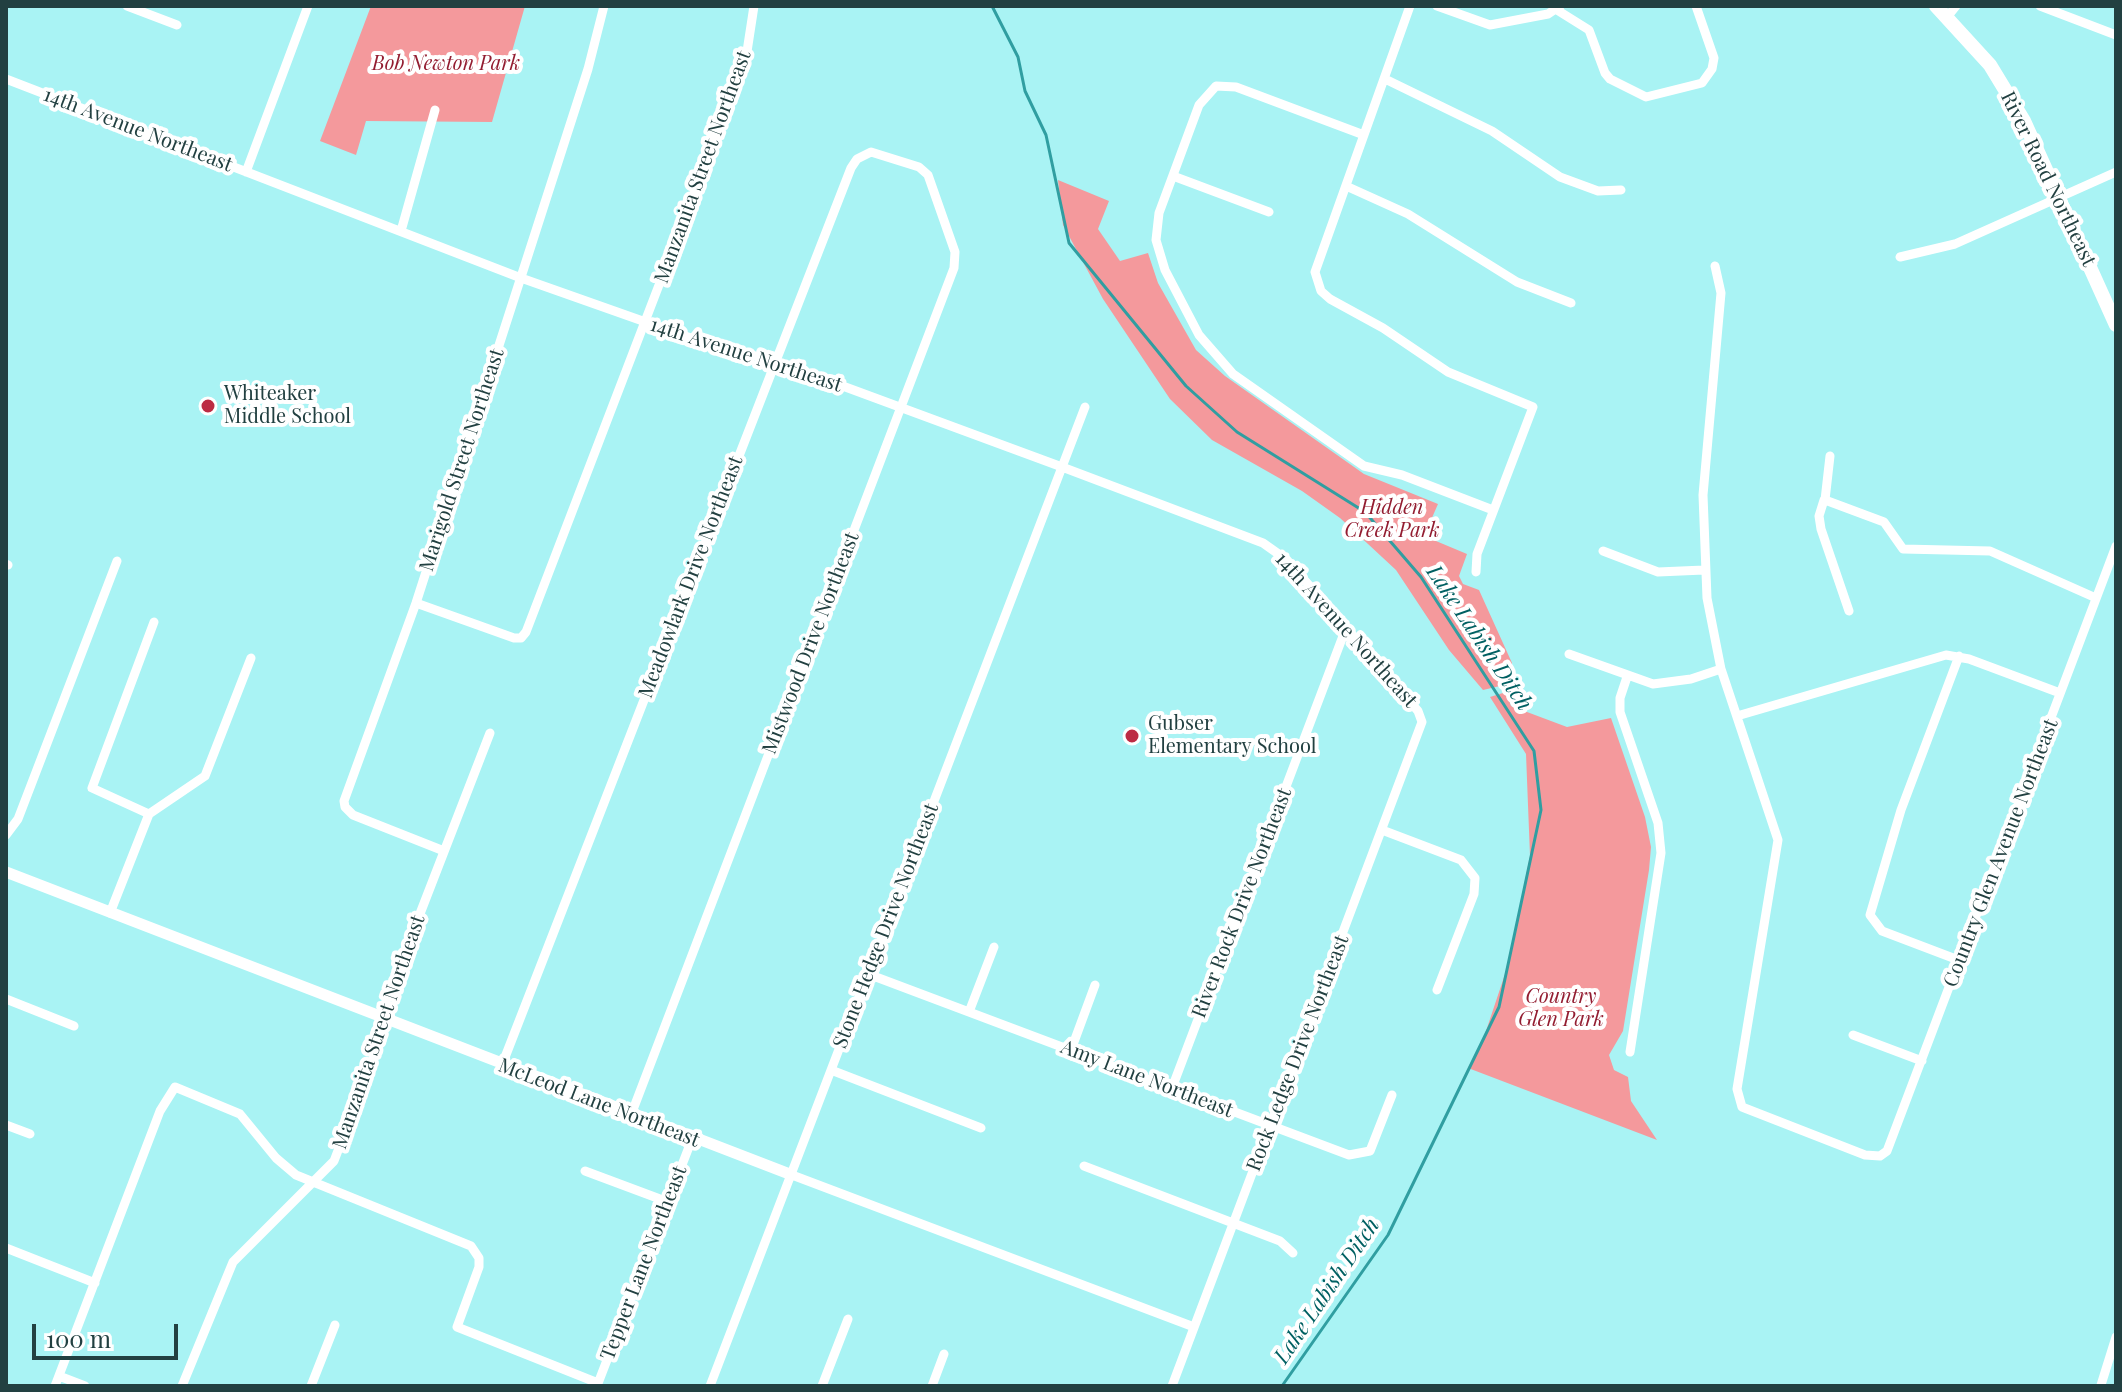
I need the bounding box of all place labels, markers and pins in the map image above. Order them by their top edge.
place label: Whiteaker Middle School [224,382,351,429]
marker: Whiteaker Middle School [199,397,217,415]
place label: Gubser Elementary School [1148,712,1316,759]
marker: Gubser Elementary School [1123,727,1141,745]

